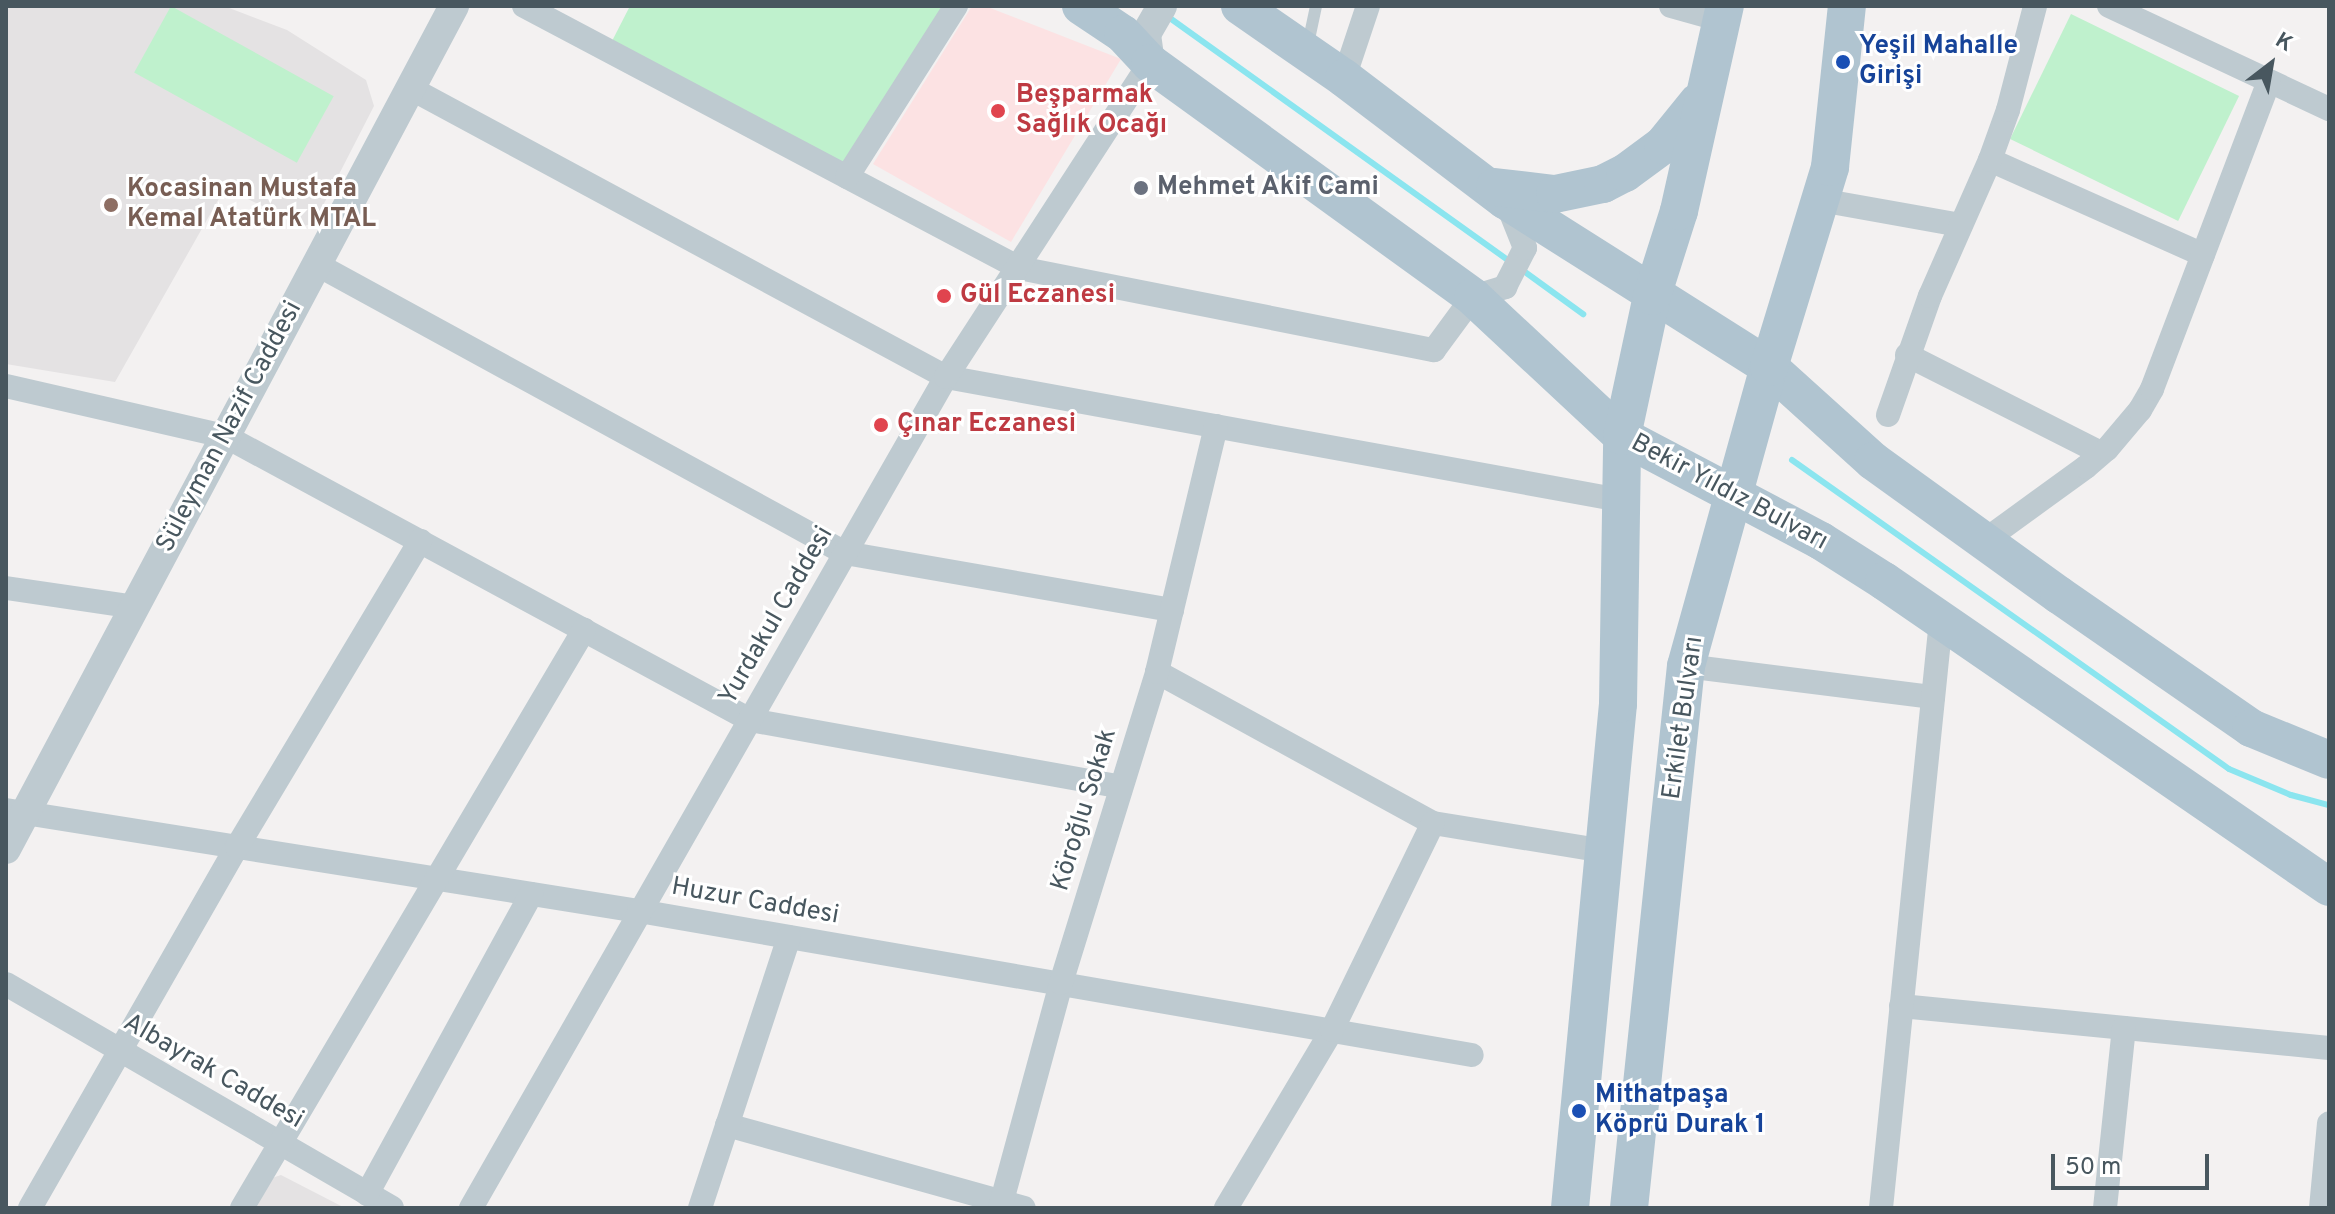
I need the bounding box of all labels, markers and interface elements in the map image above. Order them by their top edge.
north arrow [2231,24,2311,104]
text: K [2270,27,2297,59]
place label: Yeşil Mahalle Girişi [1859,31,2018,92]
marker: Yeşil Mahalle Girişi [1834,53,1852,71]
place label: Beşparmak Sağlık Ocağı [1016,80,1167,142]
marker: Beşparmak Sağlık Ocağı [987,100,1009,122]
place label: Mehmet Akif Cami [1157,172,1380,204]
place label: Kocasinan Mustafa Kemal Atatürk MTAL [127,174,377,236]
marker: Mehmet Akif Cami [1132,179,1150,197]
marker: Kocasinan Mustafa Kemal Atatürk MTAL [102,196,120,214]
place label: Gül Eczanesi [960,280,1115,312]
marker: Gül Eczanesi [935,287,953,305]
street label: Süleyman Nazif Caddesi [151,296,309,558]
place label: Çınar Eczanesi [897,409,1076,441]
marker: Çınar Eczanesi [872,416,890,434]
street label: Bekir Yıldız Bulvarı [1625,428,1833,558]
street label: Yurdakul Caddesi [713,521,841,711]
street label: Erkilet Bulvarı [1657,635,1711,801]
street label: Köroğlu Sokak [1046,725,1124,895]
street label: Huzur Caddesi [669,872,841,932]
street label: Albayrak Caddesi [117,1008,309,1136]
place label: Mithatpaşa Köprü Durak 1 [1595,1080,1765,1142]
marker: Mithatpaşa Köprü Durak 1 [1570,1102,1588,1120]
scale bar [2055,1138,2213,1188]
text: 50 m [2065,1153,2121,1183]

